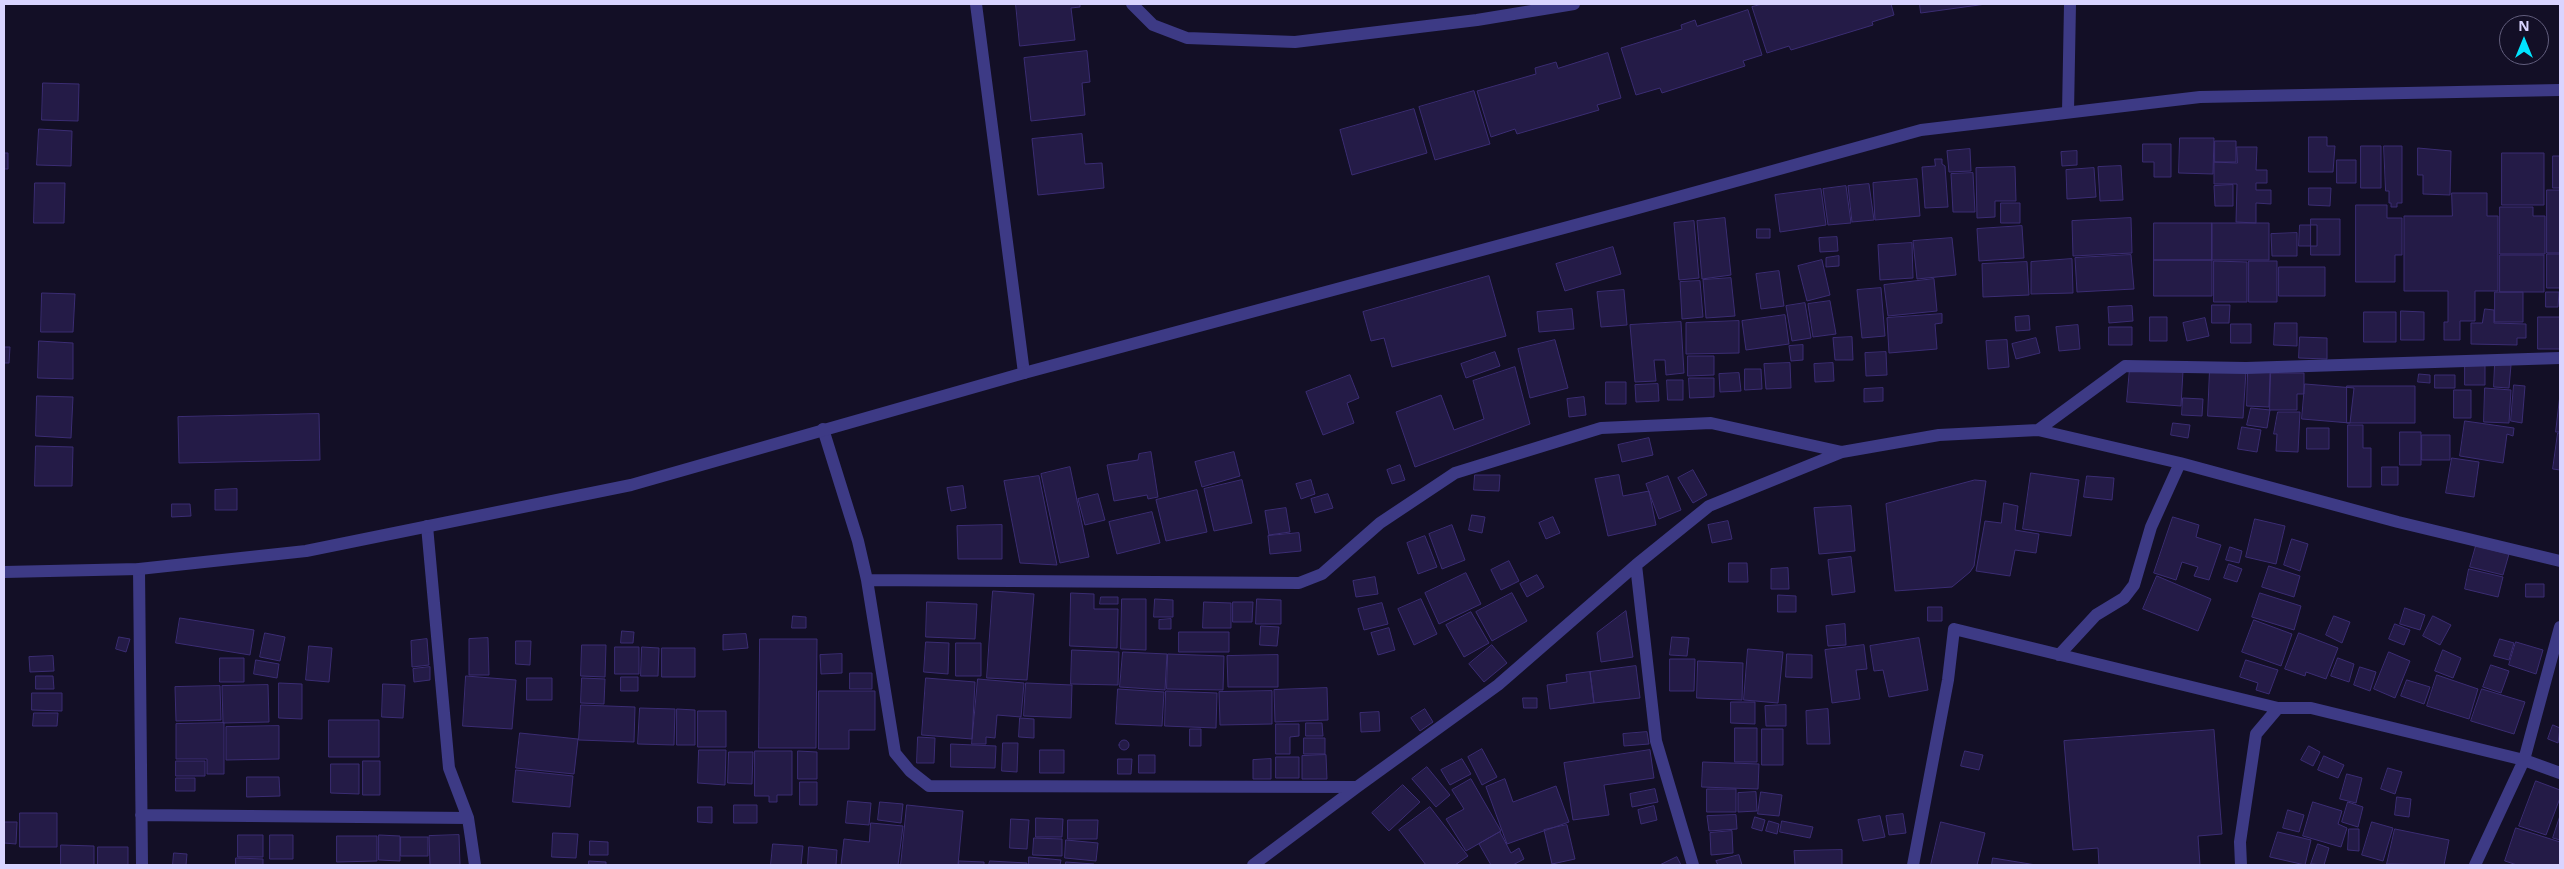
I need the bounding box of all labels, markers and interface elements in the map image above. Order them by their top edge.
north arrow [2499,15,2549,65]
text: N [2518,16,2530,35]

